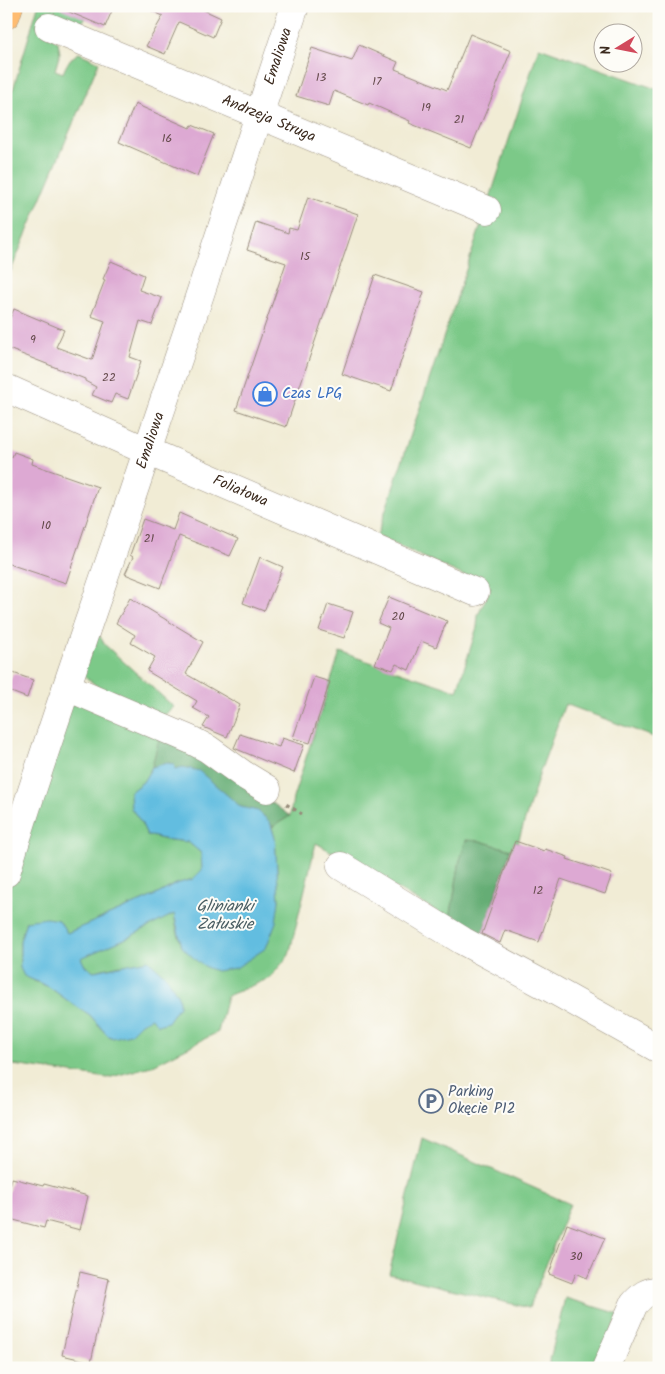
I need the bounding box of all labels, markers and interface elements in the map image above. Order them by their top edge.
north arrow [592,22,642,72]
street label: Emaliowa [258,25,299,88]
text: N [595,44,618,56]
house number: 13 [316,68,326,87]
house number: 17 [372,72,382,91]
street label: Andrzeja Struga [218,88,319,149]
house number: 19 [421,98,431,117]
house number: 21 [454,110,465,129]
house number: 16 [162,129,172,148]
house number: 15 [300,247,312,266]
house number: 9 [30,330,36,349]
house number: 22 [102,368,116,387]
shop icon: Czas LPG [252,381,278,407]
place label: Czas LPG [282,382,343,406]
street label: Emaliowa [130,409,172,472]
street label: Foliałowa [209,469,272,514]
house number: 10 [41,516,51,535]
house number: 21 [144,529,155,548]
house number: 20 [392,607,404,626]
house number: 12 [533,881,543,900]
water label: Glinianki Załuskie [196,894,257,937]
place label: Parking Okęcie P12 [448,1080,515,1121]
parking icon: Parking Okęcie P12 [418,1088,444,1114]
house number: 30 [570,1247,582,1266]

